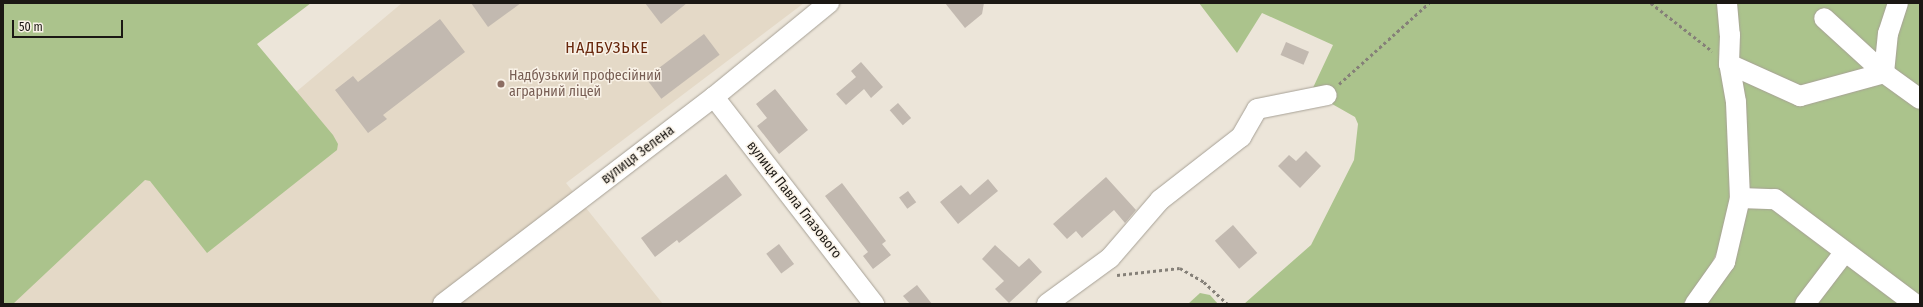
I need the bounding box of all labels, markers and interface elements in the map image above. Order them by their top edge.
scale bar [14,12,125,38]
text: 50 m [19,20,43,34]
district label: НАДБУЗЬКЕ [565,38,649,58]
place label: Надбузький професійний аграрний ліцей [509,68,661,100]
marker: Надбузький професійний аграрний ліцей [496,79,506,89]
street label: вулиця Зелена [598,122,678,188]
street label: вулиця Павла Глазового [743,138,845,262]

